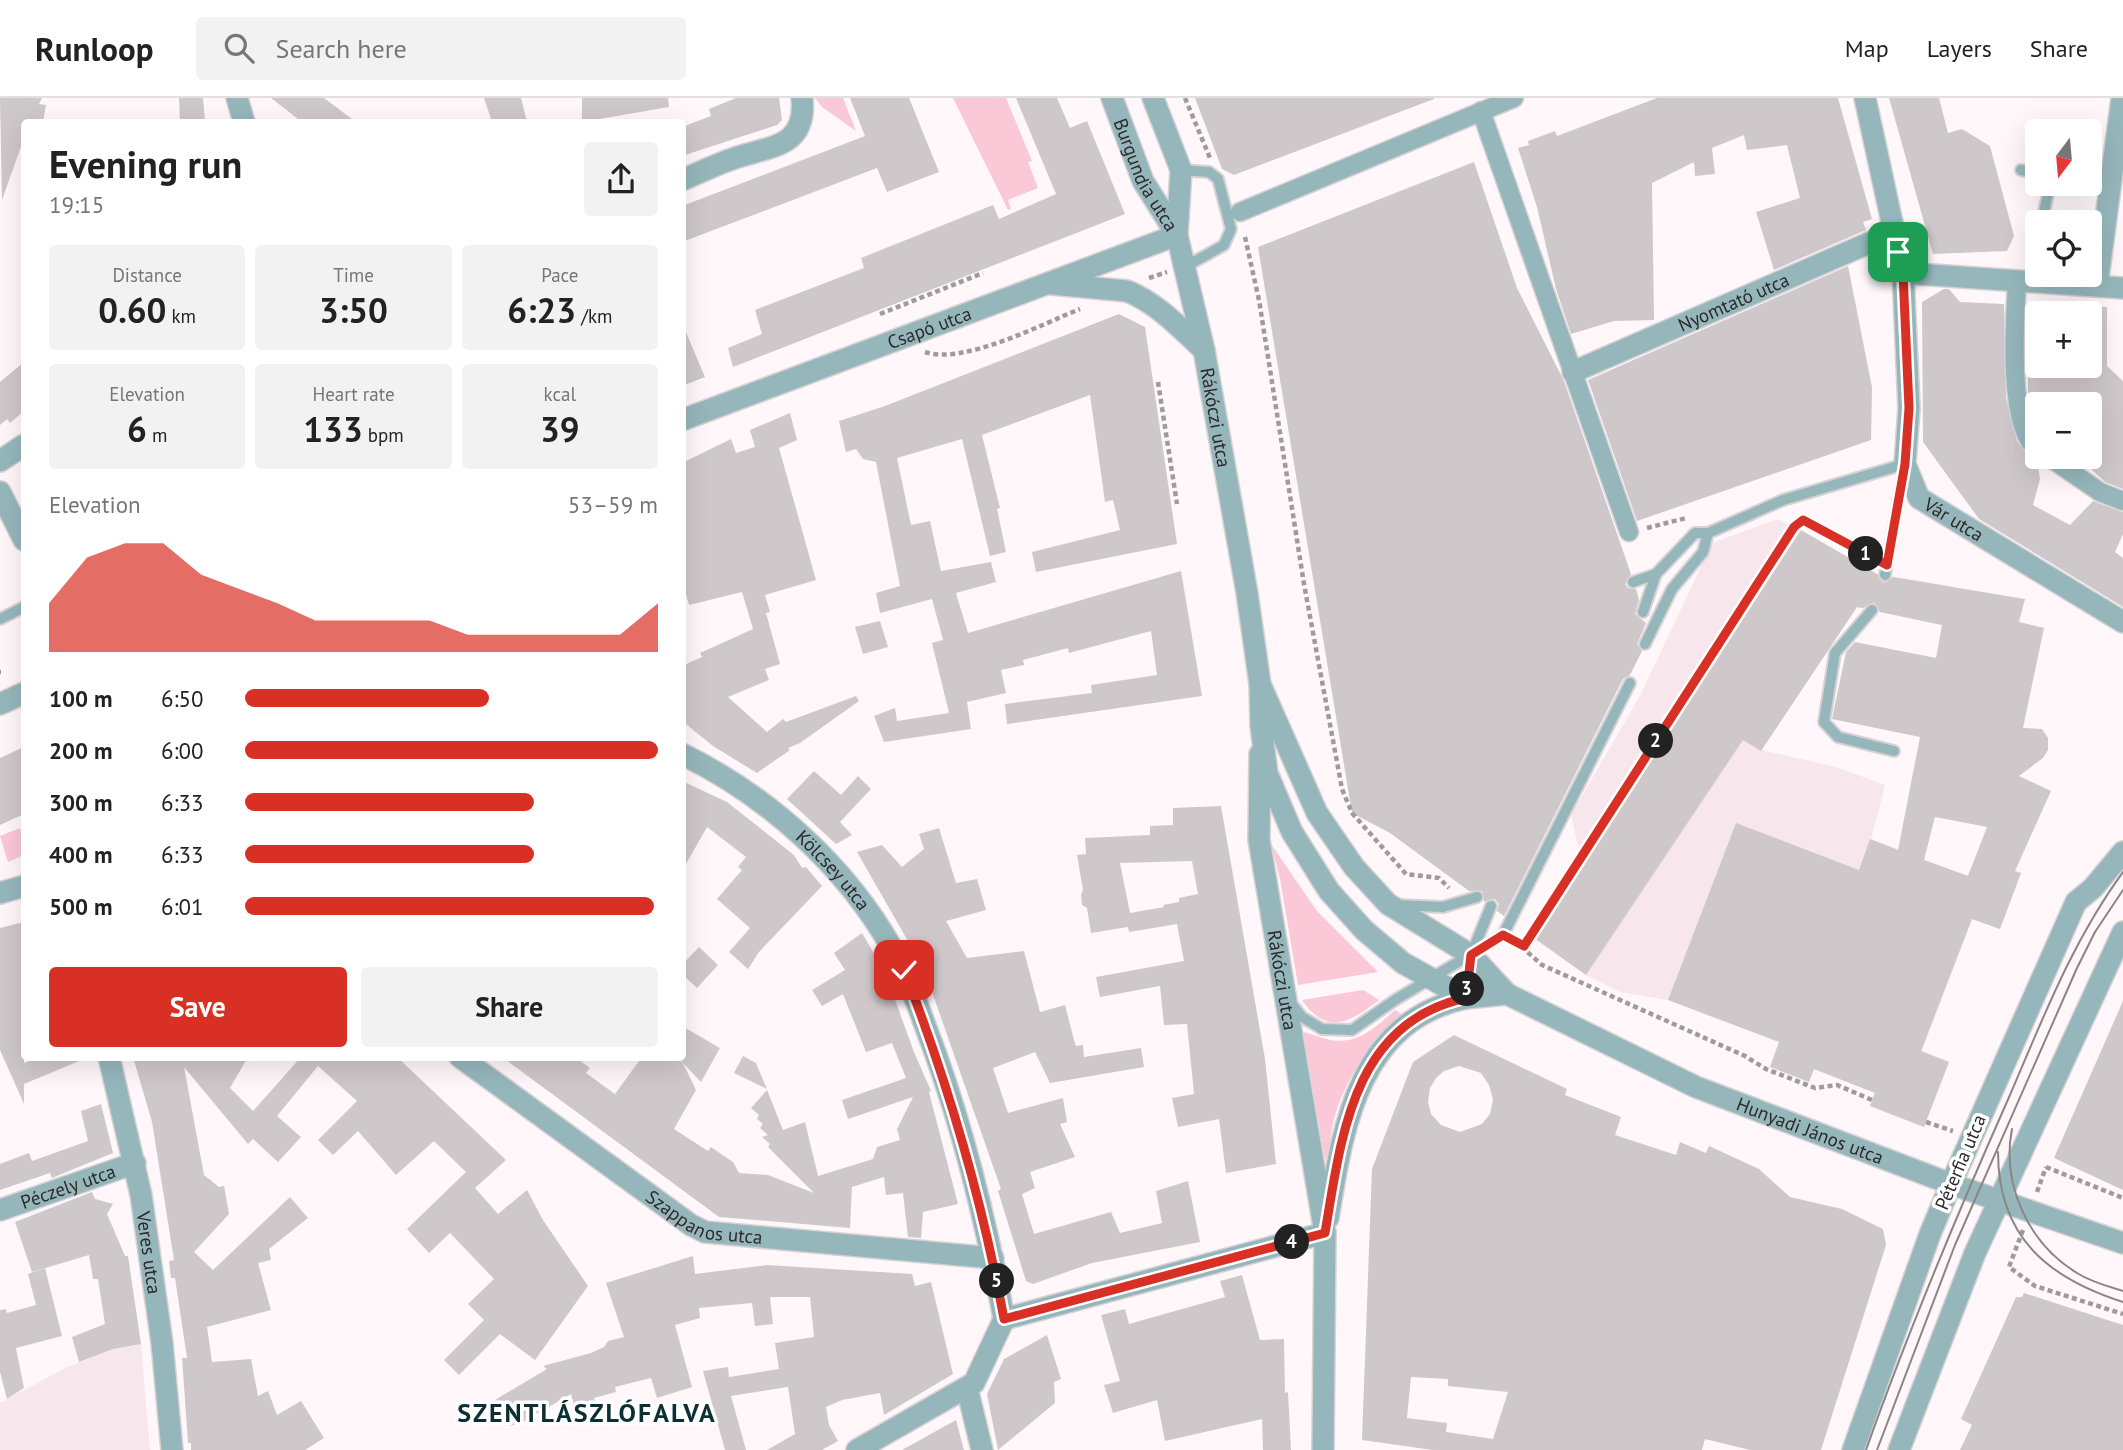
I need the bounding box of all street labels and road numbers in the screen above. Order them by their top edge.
street label: Burgundia utca [1109,115,1183,236]
street label: Nyomtató utca [1674,267,1793,337]
street label: Csapó utca [884,301,975,354]
street label: Rákóczi utca [1195,366,1237,469]
street label: Vár utca [1919,491,1988,546]
street label: Kölcsey utca [791,825,876,915]
street label: Rákóczi utca [1262,928,1303,1032]
street label: Hunyadi János utca [1733,1092,1887,1169]
street label: Péterfia utca [1929,1111,1991,1213]
street label: Péczely utca [17,1159,119,1214]
street label: Szappanos utca [641,1184,764,1249]
street label: Veres utca [131,1209,167,1296]

